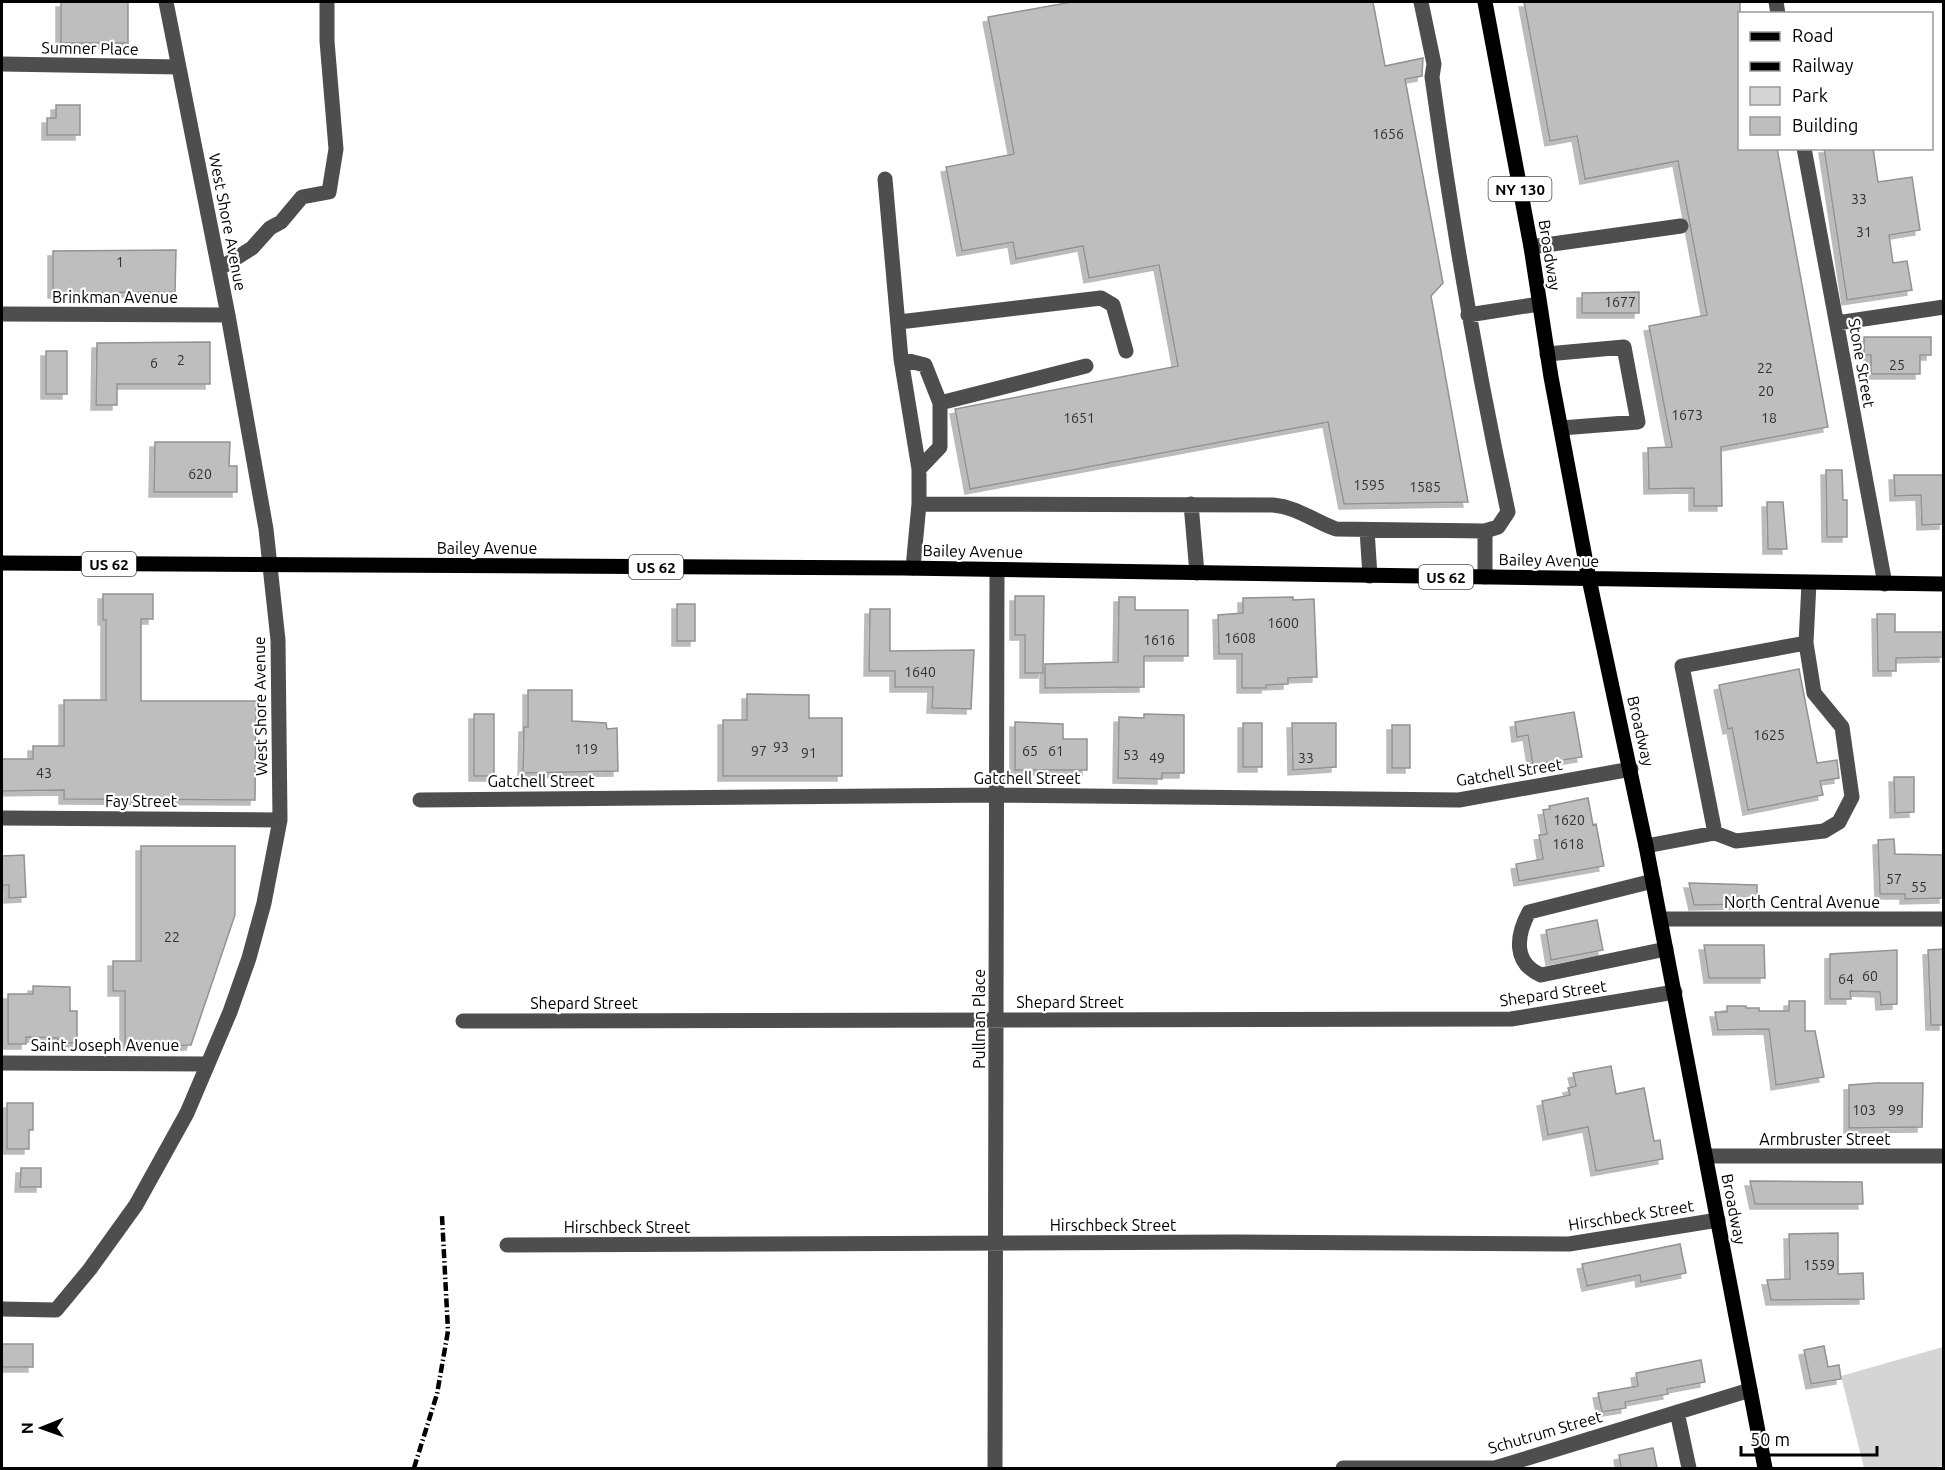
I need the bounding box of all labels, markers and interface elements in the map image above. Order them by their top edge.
legend [1738,12,1933,150]
text: Road [1792,25,1834,45]
street label: Sumner Place [41,38,139,58]
text: Railway [1792,55,1854,75]
text: Park [1792,85,1828,105]
text: Building [1792,115,1858,135]
house number: 1656 [1372,126,1404,142]
street label: West Shore Avenue [206,152,250,292]
road number: NY 130 [1488,177,1552,201]
house number: 33 [1851,191,1867,207]
street label: Broadway [1536,218,1565,292]
house number: 31 [1856,224,1872,240]
house number: 1 [116,254,124,270]
street label: Brinkman Avenue [52,288,178,306]
house number: 1677 [1604,294,1636,310]
street label: Stone Street [1845,317,1879,410]
house number: 2 [177,352,185,368]
house number: 6 [150,355,158,371]
house number: 25 [1889,357,1905,373]
house number: 22 [1757,360,1773,376]
house number: 20 [1758,383,1774,399]
house number: 1673 [1671,407,1703,423]
house number: 1651 [1063,410,1095,426]
house number: 18 [1761,410,1777,426]
house number: 620 [188,466,212,482]
house number: 1595 [1353,477,1385,493]
house number: 1585 [1409,479,1441,495]
street label: Bailey Avenue [437,539,537,557]
street label: Bailey Avenue [923,541,1023,561]
street label: Bailey Avenue [1499,550,1599,570]
road number: US 62 [82,552,136,576]
road number: US 62 [629,555,683,579]
road number: US 62 [1419,565,1473,589]
house number: 1600 [1267,615,1299,631]
house number: 1608 [1224,630,1256,646]
house number: 1616 [1143,632,1175,648]
street label: West Shore Avenue [250,636,270,776]
house number: 1640 [904,664,936,680]
street label: Broadway [1624,694,1658,768]
house number: 1625 [1753,727,1785,743]
house number: 93 [773,739,789,755]
house number: 119 [574,741,598,757]
house number: 97 [751,743,767,759]
house number: 65 [1022,743,1038,759]
house number: 61 [1048,743,1064,759]
house number: 91 [801,745,817,761]
house number: 53 [1123,747,1139,763]
house number: 49 [1149,750,1165,766]
house number: 33 [1298,750,1314,766]
street label: Gatchell Street [1455,755,1564,789]
house number: 43 [36,765,52,781]
street label: Gatchell Street [973,769,1081,787]
street label: Gatchell Street [487,772,595,790]
street label: Fay Street [105,792,178,810]
house number: 1620 [1553,812,1585,828]
house number: 1618 [1552,836,1584,852]
house number: 57 [1886,871,1902,887]
house number: 55 [1911,879,1927,895]
street label: North Central Avenue [1724,893,1880,911]
house number: 22 [164,929,180,945]
house number: 60 [1862,968,1878,984]
street label: Pullman Place [970,969,988,1069]
house number: 64 [1838,971,1854,987]
street label: Shepard Street [1498,976,1608,1009]
street label: Shepard Street [1016,993,1125,1011]
street label: Shepard Street [530,994,639,1012]
street label: Saint Joseph Avenue [31,1036,179,1054]
house number: 103 [1852,1102,1876,1118]
house number: 99 [1888,1102,1904,1118]
street label: Armbruster Street [1759,1130,1891,1148]
street label: Broadway [1718,1172,1750,1246]
street label: Hirschbeck Street [1567,1196,1696,1234]
street label: Hirschbeck Street [1050,1216,1177,1234]
street label: Hirschbeck Street [564,1218,691,1236]
house number: 1559 [1803,1257,1835,1273]
north arrow [12,1398,72,1458]
street label: Schutrum Street [1486,1407,1605,1457]
scale bar [1741,1419,1878,1457]
text: N [18,1422,36,1434]
text: 50 m [1750,1429,1790,1449]

